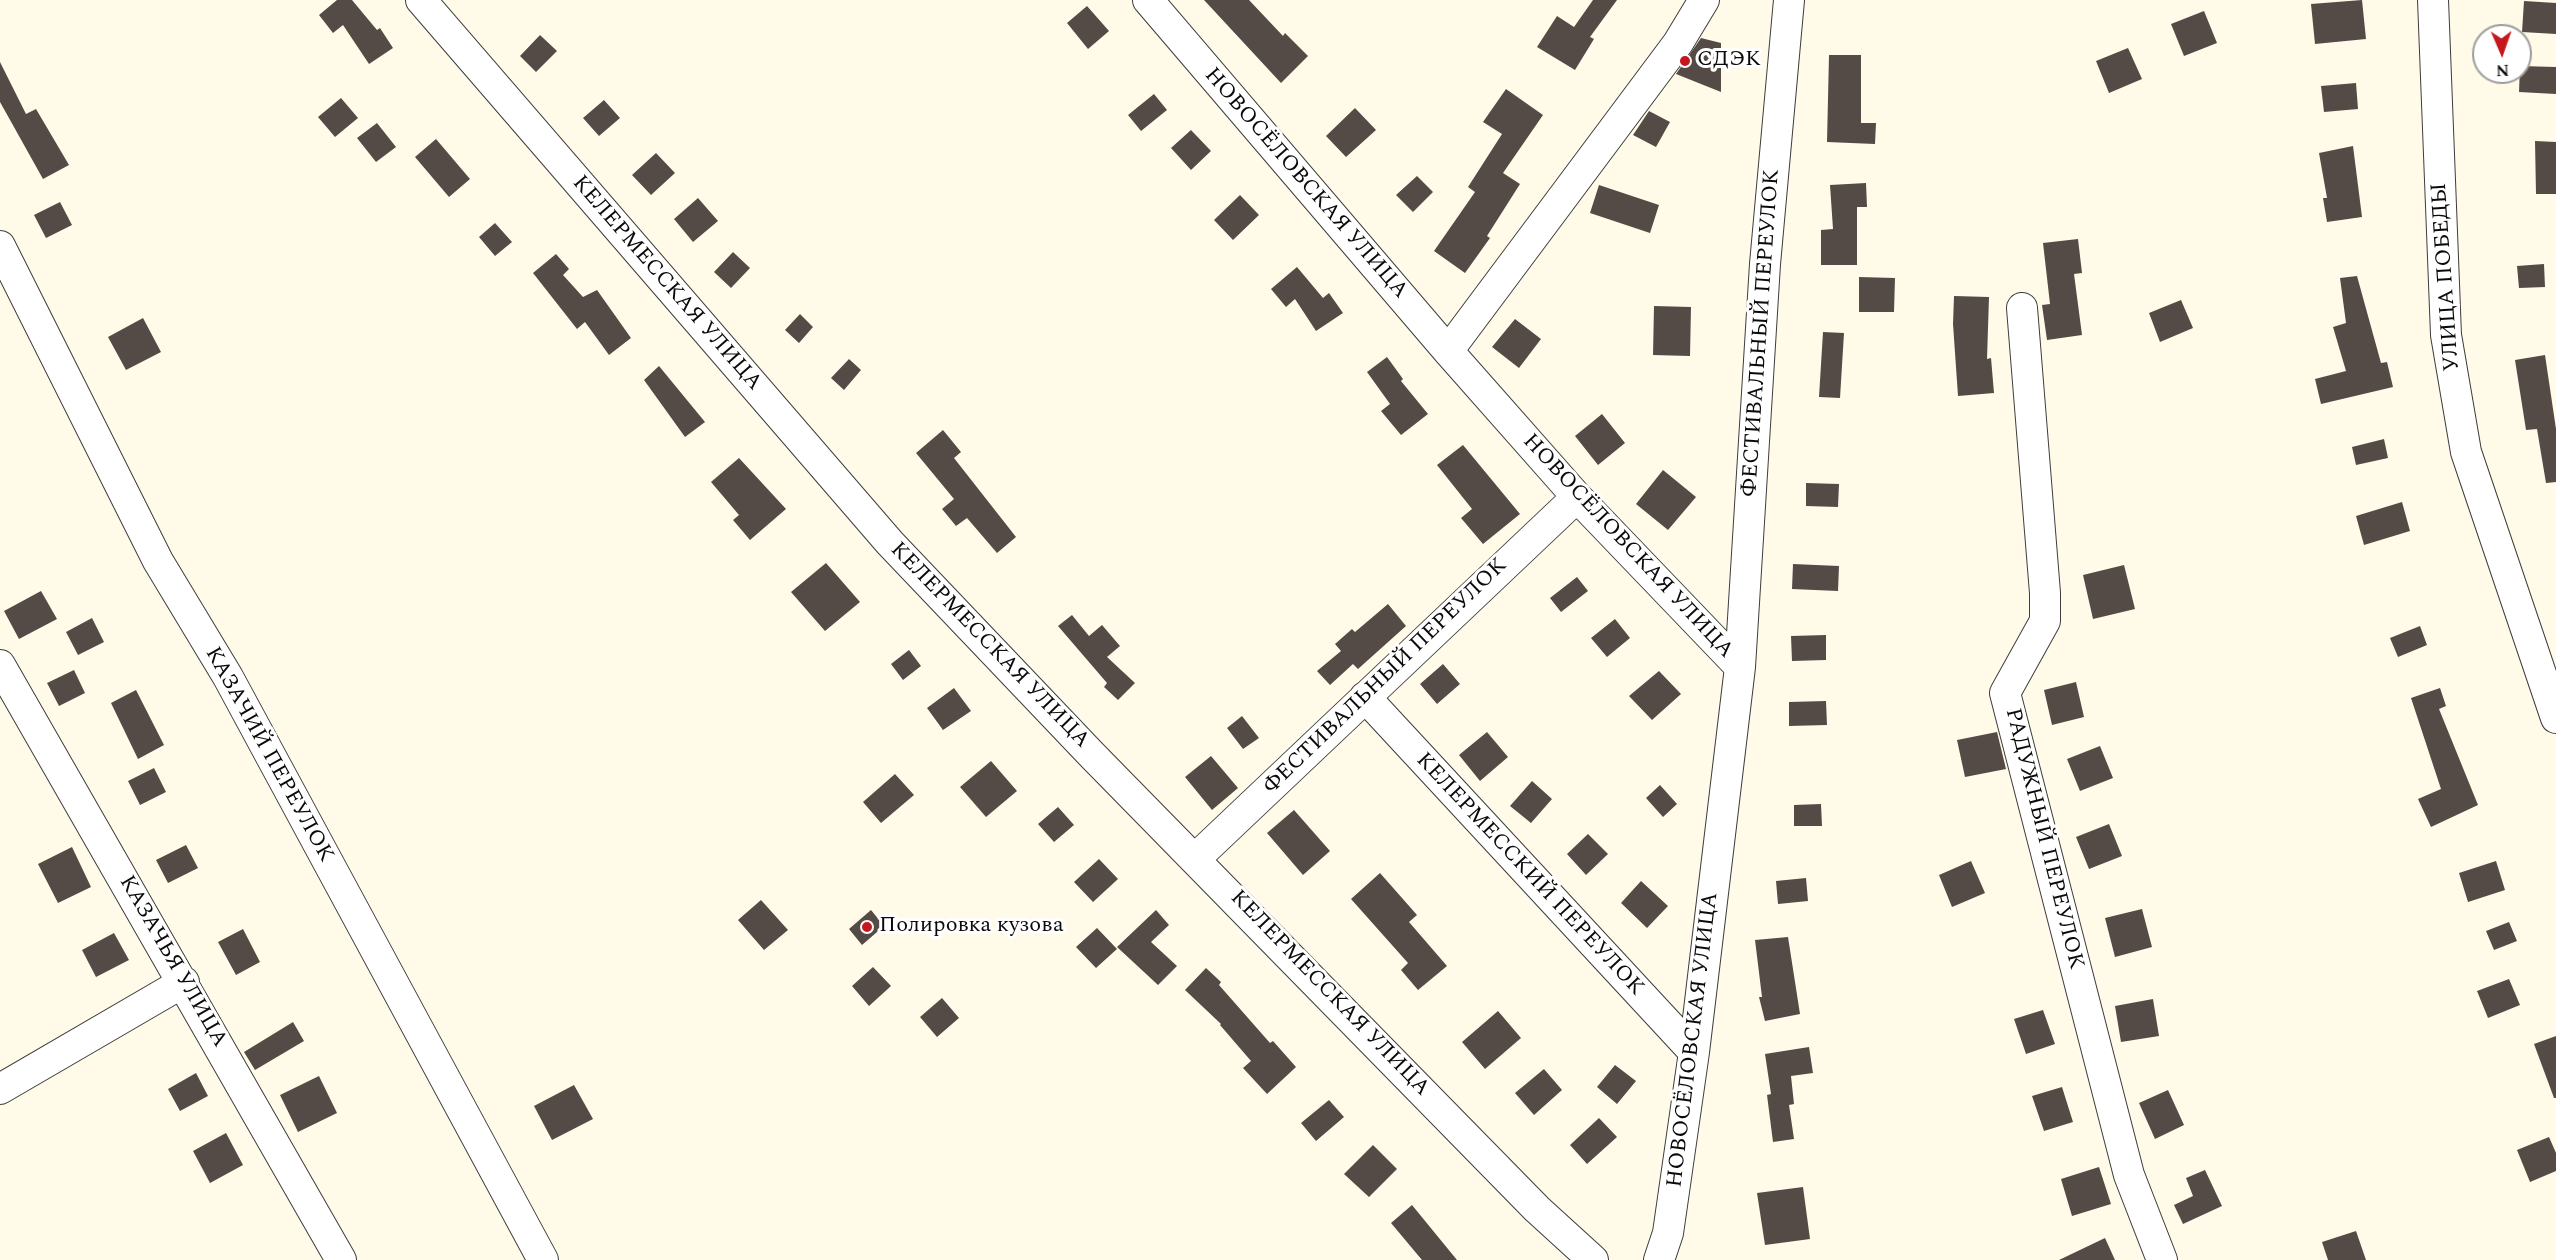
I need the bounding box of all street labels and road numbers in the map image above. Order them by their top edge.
street label: НОВОСЁЛОВСКАЯ УЛИЦА [1198,63,1412,305]
street label: ФЕСТИВАЛЬНЫЙ ПЕРЕУЛОК [1737,168,1787,498]
street label: КЕЛЕРМЕССКАЯ УЛИЦА [565,171,767,397]
street label: УЛИЦА ПОБЕДЫ [2427,182,2467,372]
street label: НОВОСЁЛОВСКАЯ УЛИЦА [1516,429,1738,665]
street label: КЕЛЕРМЕССКАЯ УЛИЦА [884,538,1094,754]
street label: ФЕСТИВАЛЬНЫЙ ПЕРЕУЛОК [1259,554,1513,800]
street label: КАЗАЧИЙ ПЕРЕУЛОК [198,643,338,867]
street label: РАДУЖНЫЙ ПЕРЕУЛОК [1998,706,2088,972]
street label: КЕЛЕРМЕССКИЙ ПЕРЕУЛОК [1409,748,1649,1002]
street label: КАЗАЧЬЯ УЛИЦА [112,872,232,1052]
street label: КЕЛЕРМЕССКАЯ УЛИЦА [1224,886,1434,1102]
street label: НОВОСЁЛОВСКАЯ УЛИЦА [1663,891,1725,1189]

